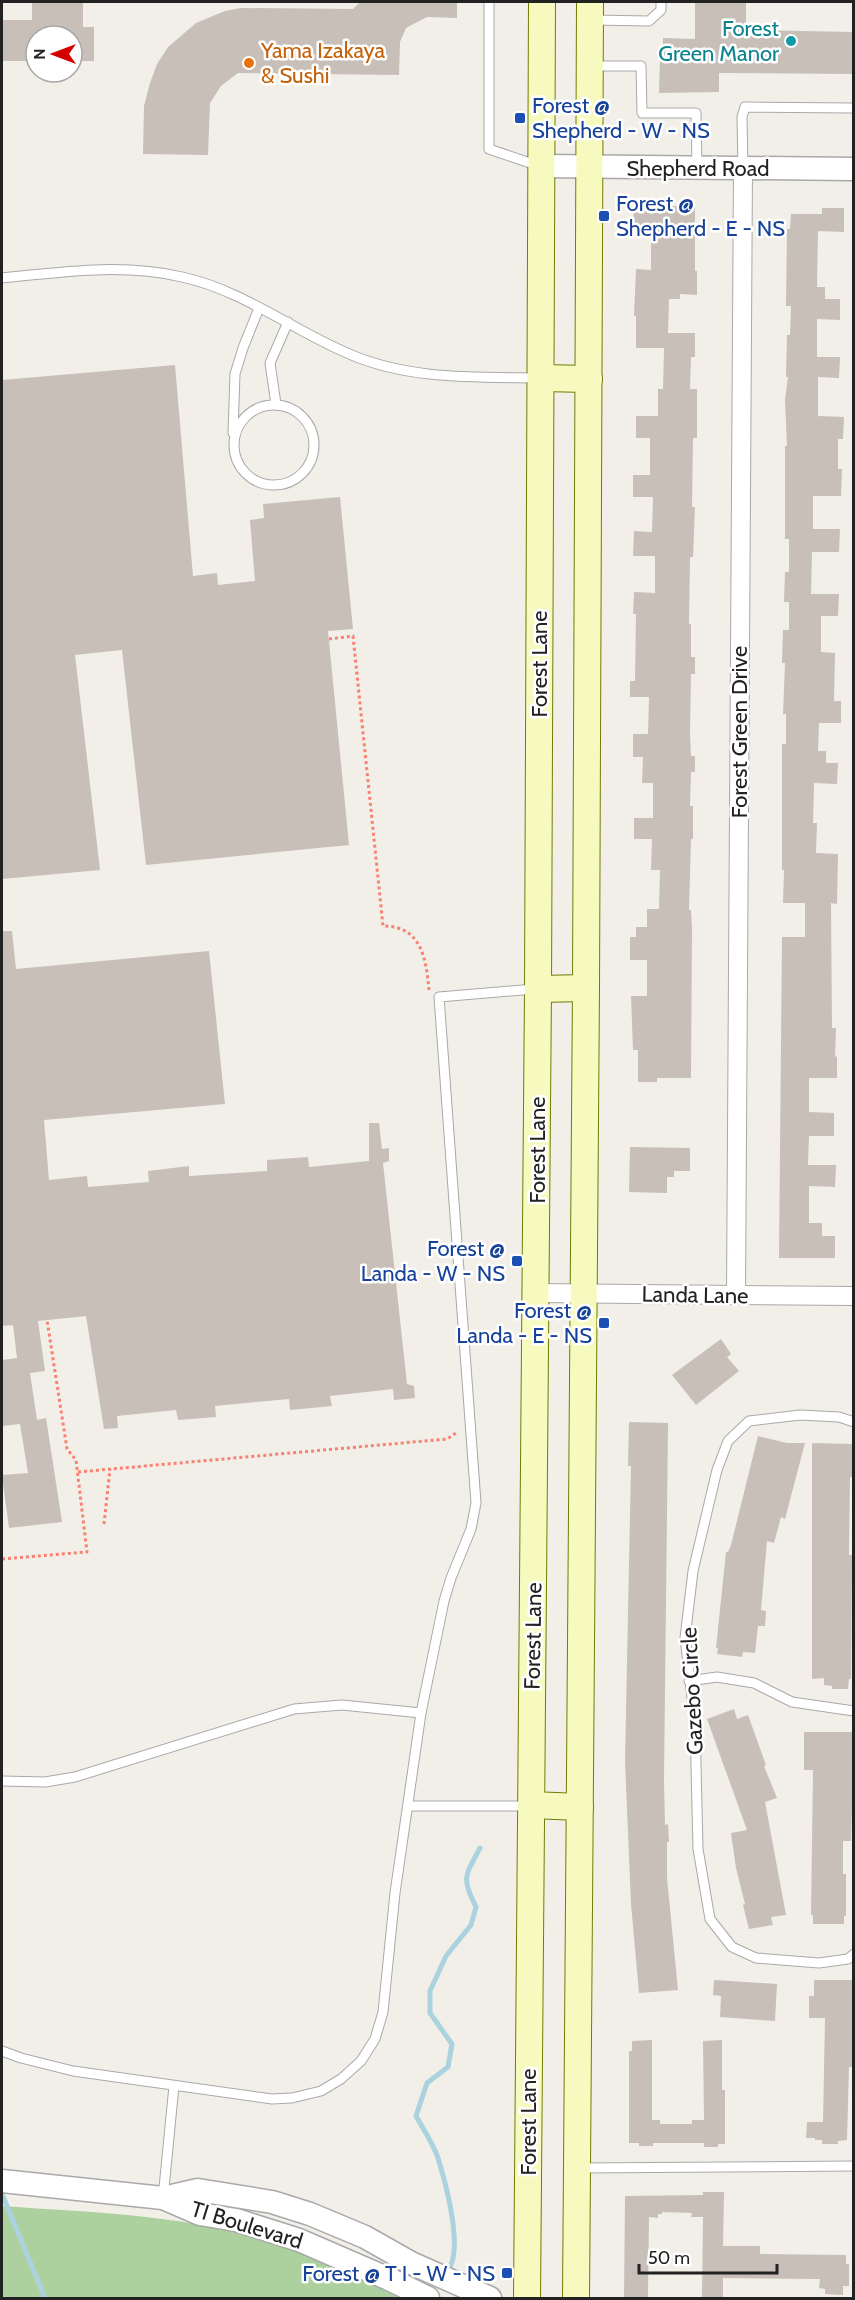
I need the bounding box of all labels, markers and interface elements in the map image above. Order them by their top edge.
place label: Forest Green Manor [658,15,780,67]
north arrow [24,24,84,84]
marker: Forest Green Manor [784,34,798,48]
place label: Yama Izakaya & Sushi [260,37,386,89]
text: N [30,48,49,60]
marker: Yama Izakaya & Sushi [242,56,256,70]
place label: Forest @ Shepherd - W - NS [532,92,710,144]
marker: Forest @ Shepherd - W - NS [513,111,527,125]
street label: Shepherd Road [627,155,769,182]
place label: Forest @ Shepherd - E - NS [616,190,785,242]
marker: Forest @ Shepherd - E - NS [597,209,611,223]
street label: Forest Lane [526,610,553,718]
street label: Forest Green Drive [726,646,753,818]
street label: Forest Lane [524,1096,551,1204]
place label: Forest @ Landa - W - NS [361,1235,505,1287]
marker: Forest @ Landa - W - NS [510,1254,524,1268]
street label: Landa Lane [641,1281,749,1309]
place label: Forest @ Landa - E - NS [456,1297,592,1349]
marker: Forest @ Landa - E - NS [597,1316,611,1330]
street label: Forest Lane [519,1582,547,1690]
street label: Gazebo Circle [675,1626,709,1756]
street label: Forest Lane [515,2068,542,2176]
street label: TI Boulevard [188,2195,306,2255]
scale bar [639,2237,777,2275]
text: 50 m [648,2247,690,2269]
place label: Forest @ T I - W - NS [302,2260,495,2287]
marker: Forest @ T I - W - NS [500,2266,514,2280]

